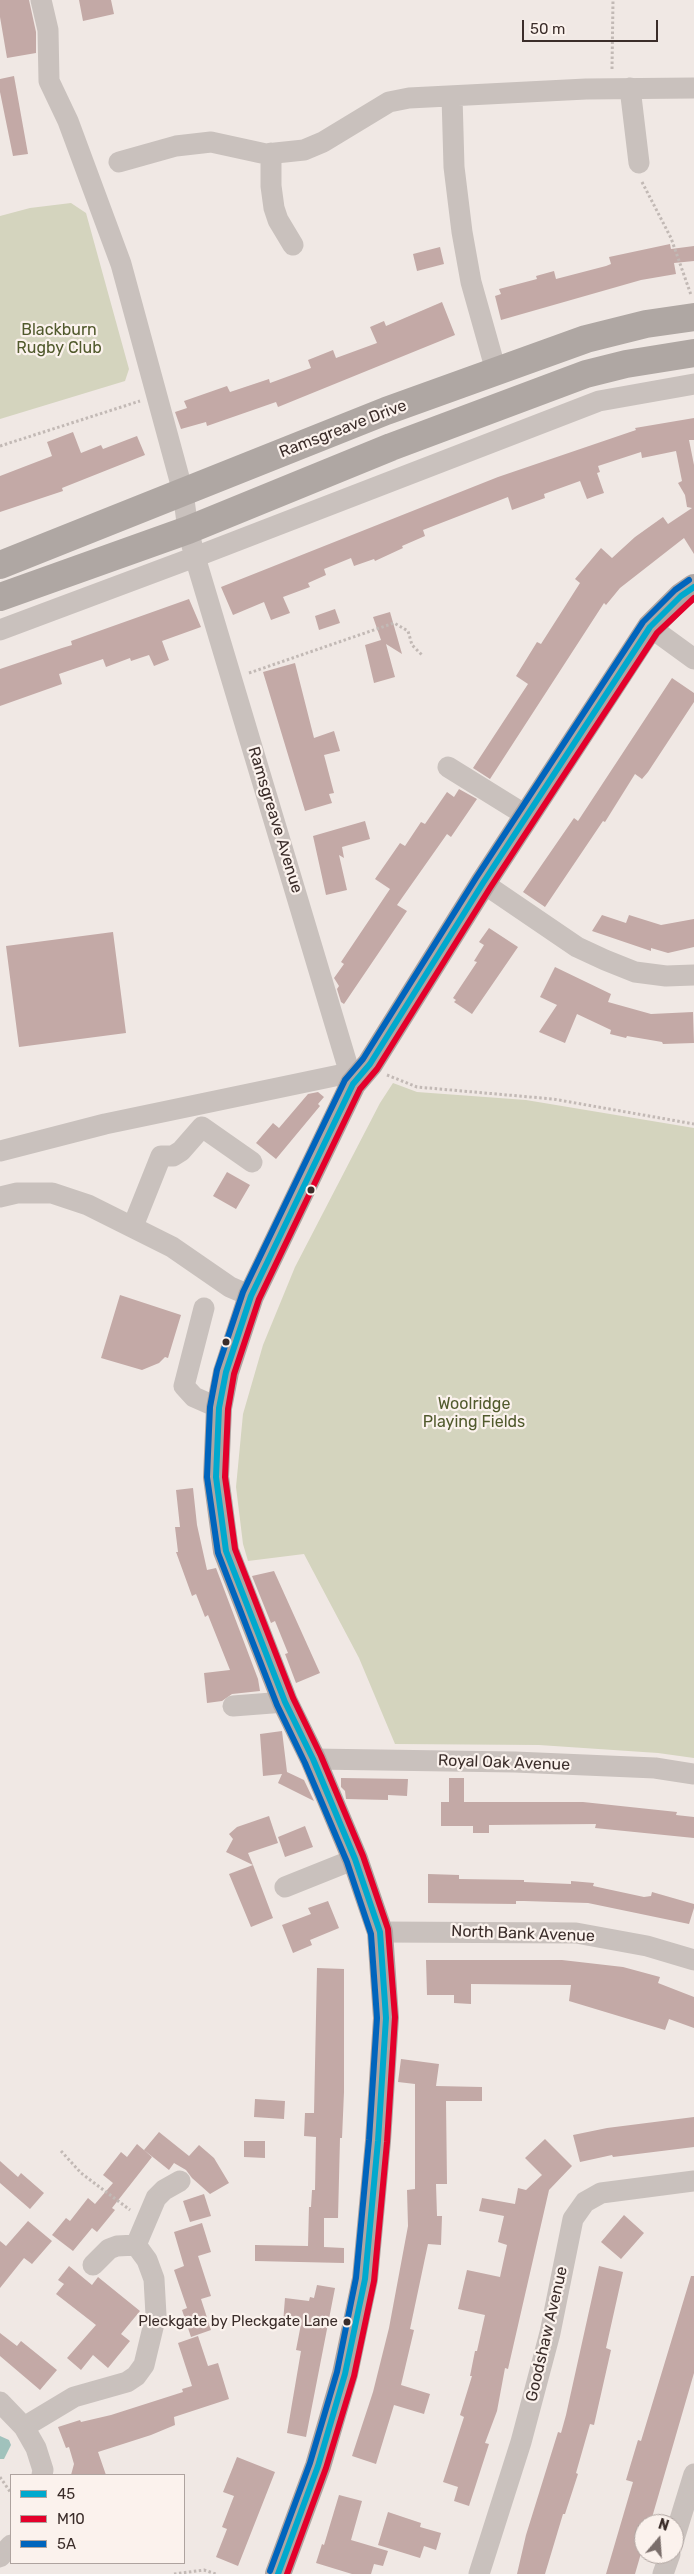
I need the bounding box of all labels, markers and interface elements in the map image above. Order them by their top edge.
scale bar [524,10,660,42]
text: 50 m [530,20,565,38]
park label: Blackburn Rugby Club [16,320,102,358]
street label: Ramsgreave Drive [277,396,409,462]
street label: Ramsgreave Avenue [244,744,306,896]
unlabelled marker [306,1185,316,1195]
unlabelled marker [221,1337,231,1347]
park label: Woolridge Playing Fields [423,1394,525,1432]
street label: Royal Oak Avenue [438,1751,570,1775]
street label: North Bank Avenue [451,1922,595,1946]
street label: Goodshaw Avenue [522,2264,572,2404]
place label: Pleckgate by Pleckgate Lane [138,2313,338,2331]
marker: Pleckgate by Pleckgate Lane [342,2317,352,2327]
legend [10,2474,185,2564]
text: 45 [57,2485,75,2503]
text: M10 [57,2510,85,2528]
north arrow [634,2514,684,2564]
text: N [656,2516,671,2535]
text: 5A [57,2535,76,2553]

